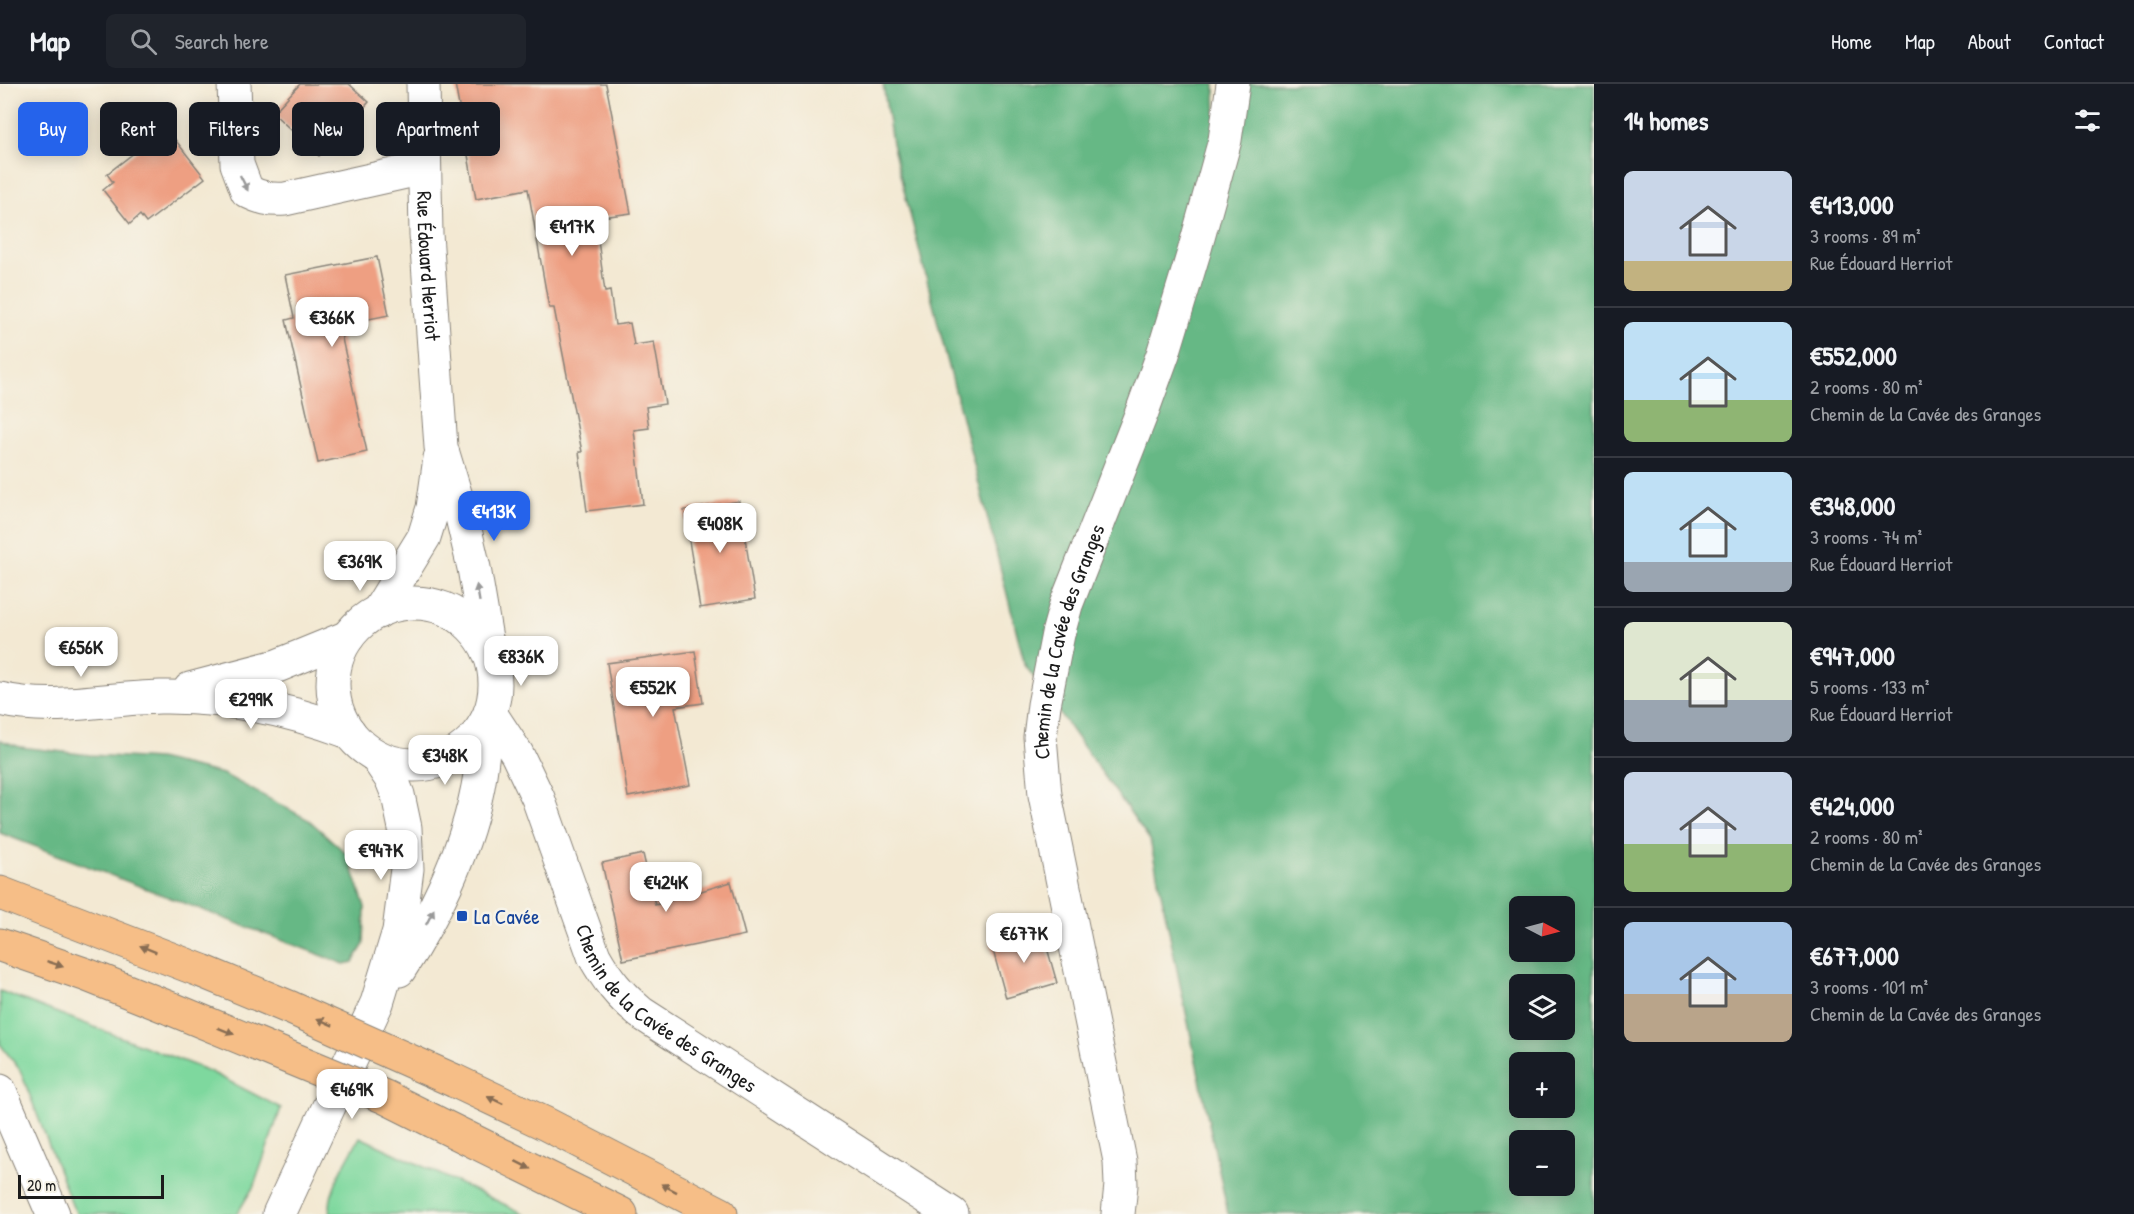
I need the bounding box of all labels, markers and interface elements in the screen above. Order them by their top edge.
search box [106,14,526,68]
text: Map [30,22,70,60]
icon: search [127,25,160,58]
text: Search here [175,26,269,56]
text: Home [1831,27,1872,56]
text: Map [1905,27,1935,56]
text: About [1968,27,2011,56]
text: Contact [2044,27,2104,56]
chip: Buy [18,102,88,156]
chip: Rent [100,102,177,156]
chip: Filters [189,102,280,156]
chip: New [292,102,364,156]
chip: Apartment [376,102,500,156]
text: 14 homes [1624,103,1709,138]
icon: filters [2071,104,2104,137]
one-way arrow [239,174,249,192]
text: €413,000 [1810,187,1894,222]
street label: Rue Édouard Herriot [411,191,448,342]
icon: home [1672,195,1744,267]
pin: €417K [530,206,614,257]
text: €417K [550,212,594,239]
text: 3 rooms · 89 m² [1810,222,1921,249]
text: Rue Édouard Herriot [1810,249,1952,276]
pin: €366K [290,297,374,348]
text: €366K [310,303,355,330]
text: €552,000 [1810,338,1897,373]
icon: home [1672,346,1744,418]
text: 2 rooms · 80 m² [1810,373,1923,400]
text: Chemin de la Cavée des Granges [1810,400,2041,427]
text: €348,000 [1810,488,1895,523]
pin: €413K [452,491,536,542]
icon: home [1672,496,1744,568]
text: €413K [472,497,516,524]
pin: €408K [678,503,762,554]
text: €408K [697,509,743,536]
street label: Chemin de la Cavée des Granges [1025,520,1111,761]
text: 3 rooms · 74 m² [1810,523,1922,550]
pin: €369K [318,541,402,592]
text: €369K [338,547,382,574]
text: Rue Édouard Herriot [1810,550,1952,577]
one-way arrow [473,583,482,602]
pin: €656K [39,627,123,678]
text: €656K [59,633,103,660]
pin: €836K [479,636,563,687]
text: €947,000 [1810,638,1895,673]
text: €836K [498,642,544,669]
icon: home [1672,646,1744,718]
pin: €552K [611,667,695,718]
text: €552K [630,673,676,700]
text: 5 rooms · 133 m² [1810,673,1929,700]
pin: €299K [209,679,293,730]
text: €299K [229,685,273,712]
text: Rue Édouard Herriot [1810,700,1952,727]
pin: €348K [403,735,487,786]
text: €348K [422,741,468,768]
text: €424,000 [1810,788,1894,823]
icon: home [1672,796,1744,868]
text: 2 rooms · 80 m² [1810,823,1923,850]
pin: €947K [339,830,423,881]
text: €947K [359,836,403,863]
text: Chemin de la Cavée des Granges [1810,850,2041,877]
pin: €424K [624,862,708,913]
text: €424K [644,868,688,895]
north arrow [1509,896,1575,962]
map controls [1509,896,1575,1196]
place label: La Cavée [474,902,540,931]
one-way arrow [425,909,435,926]
marker: La Cavée [455,909,469,923]
pin: €677K [982,913,1066,964]
text: €677K [1000,919,1048,946]
street label: Chemin de la Cavée des Granges [569,920,763,1099]
text: €677,000 [1810,938,1899,973]
one-way arrow [139,944,157,953]
icon: home [1672,946,1744,1018]
one-way arrow [46,960,64,970]
text: 3 rooms · 101 m² [1810,973,1928,1000]
button: layers [1509,974,1575,1040]
text: Chemin de la Cavée des Granges [1810,1000,2041,1027]
one-way arrow [316,1017,334,1026]
one-way arrow [218,1026,236,1036]
button: + [1509,1052,1575,1118]
pin: €469K [310,1069,394,1120]
text: €469K [331,1075,373,1102]
one-way arrow [487,1095,504,1104]
button: − [1509,1130,1575,1196]
one-way arrow [514,1160,531,1170]
scale bar [18,1172,164,1200]
text: 20 m [27,1174,56,1196]
one-way arrow [660,1183,678,1193]

